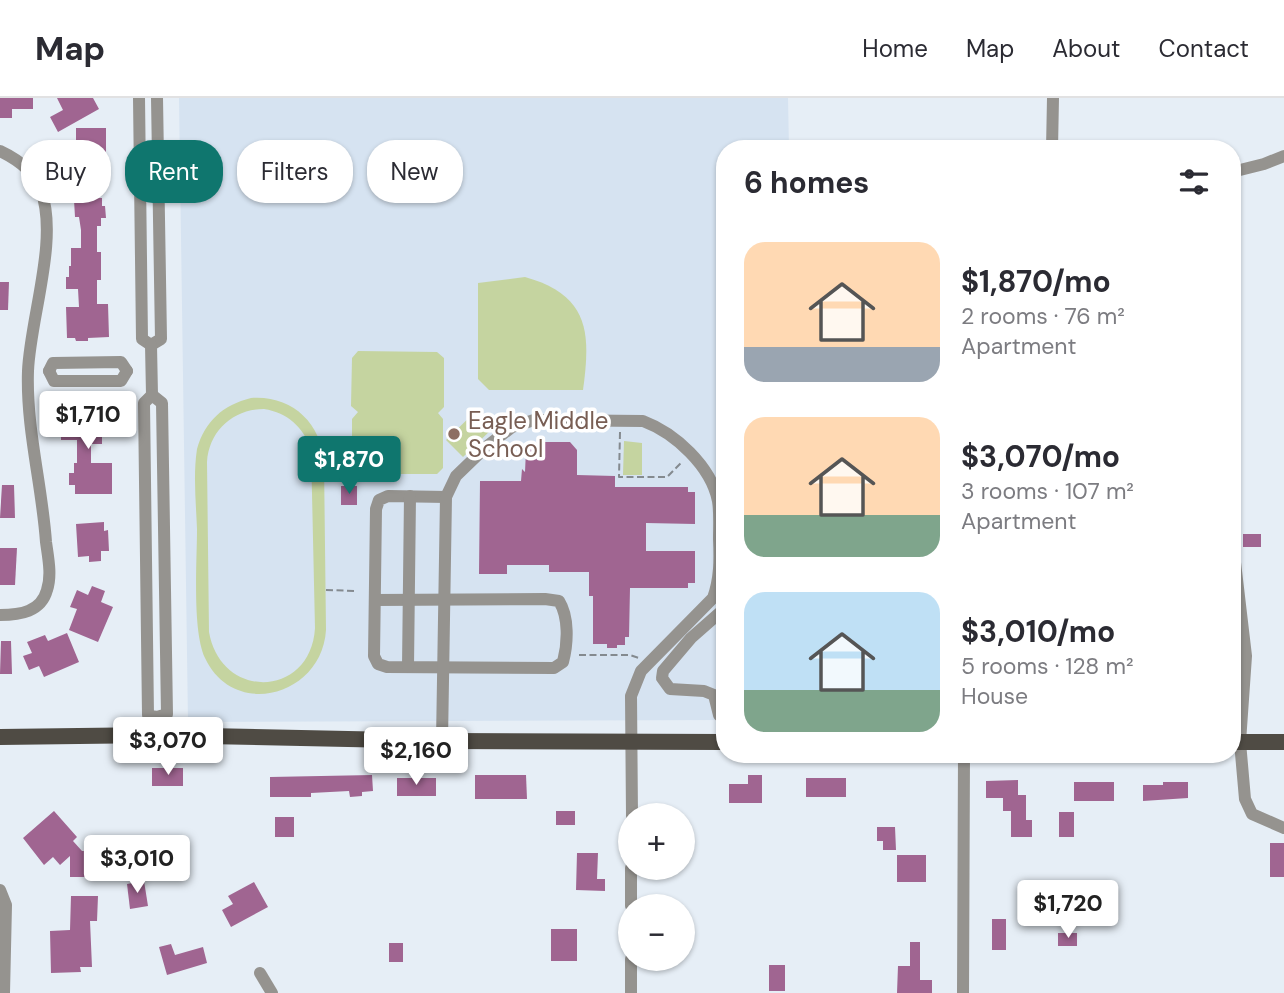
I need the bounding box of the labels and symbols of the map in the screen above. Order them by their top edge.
pin: $1,710 [31,392,145,451]
place label: Eagle Middle School [468,405,608,464]
marker: Eagle Middle School [446,426,462,442]
pin: $1,870 [292,436,406,496]
pin: $3,070 [111,718,225,777]
pin: $2,160 [359,728,473,787]
pin: $3,010 [80,836,194,895]
pin: $1,720 [1011,880,1125,940]

